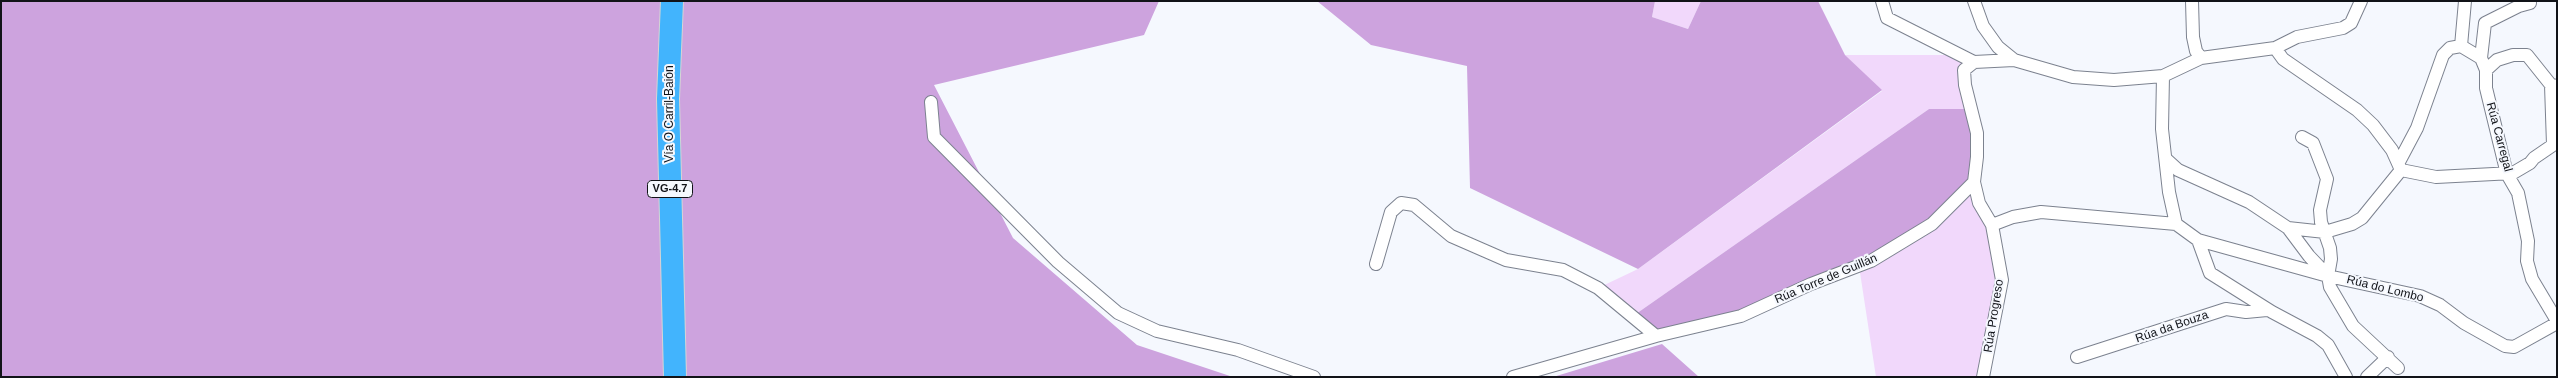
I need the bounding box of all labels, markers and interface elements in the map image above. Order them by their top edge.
street label: Vía O Carril-Baión [663,65,677,163]
street label: Rúa Carregal [2483,101,2515,173]
road number: VG-4.7 [648,180,692,198]
street label: Rúa Torre de Guillán [1773,251,1879,307]
street label: Rúa do Lombo [2345,272,2425,306]
street label: Rúa Progreso [1981,278,2007,354]
street label: Rúa da Bouza [2134,308,2210,346]

